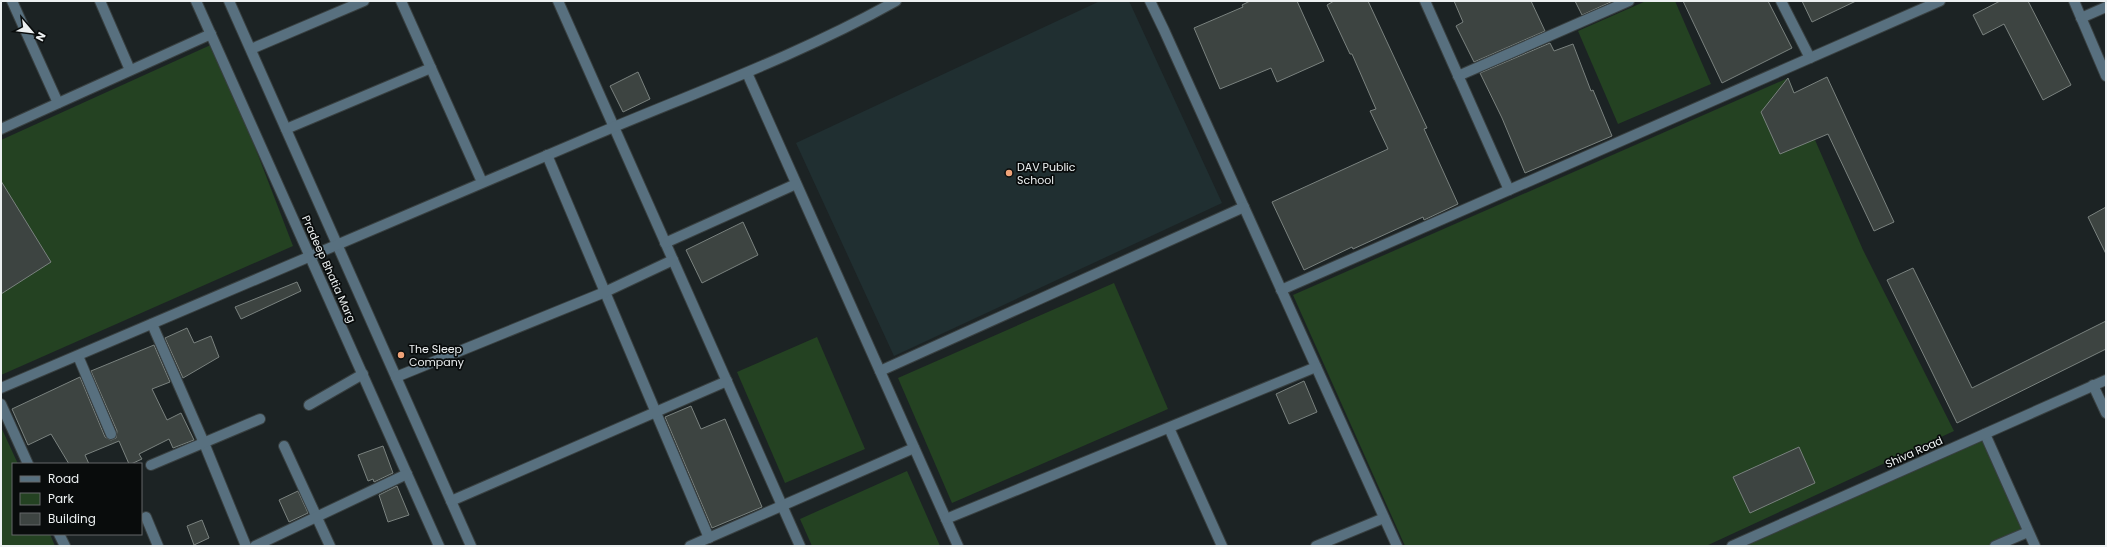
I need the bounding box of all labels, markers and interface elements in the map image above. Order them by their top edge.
north arrow [12,12,52,52]
text: N [32,29,50,44]
place label: DAV Public School [1017,159,1076,188]
marker: DAV Public School [1004,168,1014,178]
street label: Pradeep Bhatia Marg [298,213,360,325]
place label: The Sleep Company [409,341,465,370]
marker: The Sleep Company [396,350,406,360]
street label: Shiva Road [1883,432,1945,472]
legend [12,463,142,535]
text: Road [48,470,79,487]
text: Park [48,490,75,507]
text: Building [48,510,96,527]

